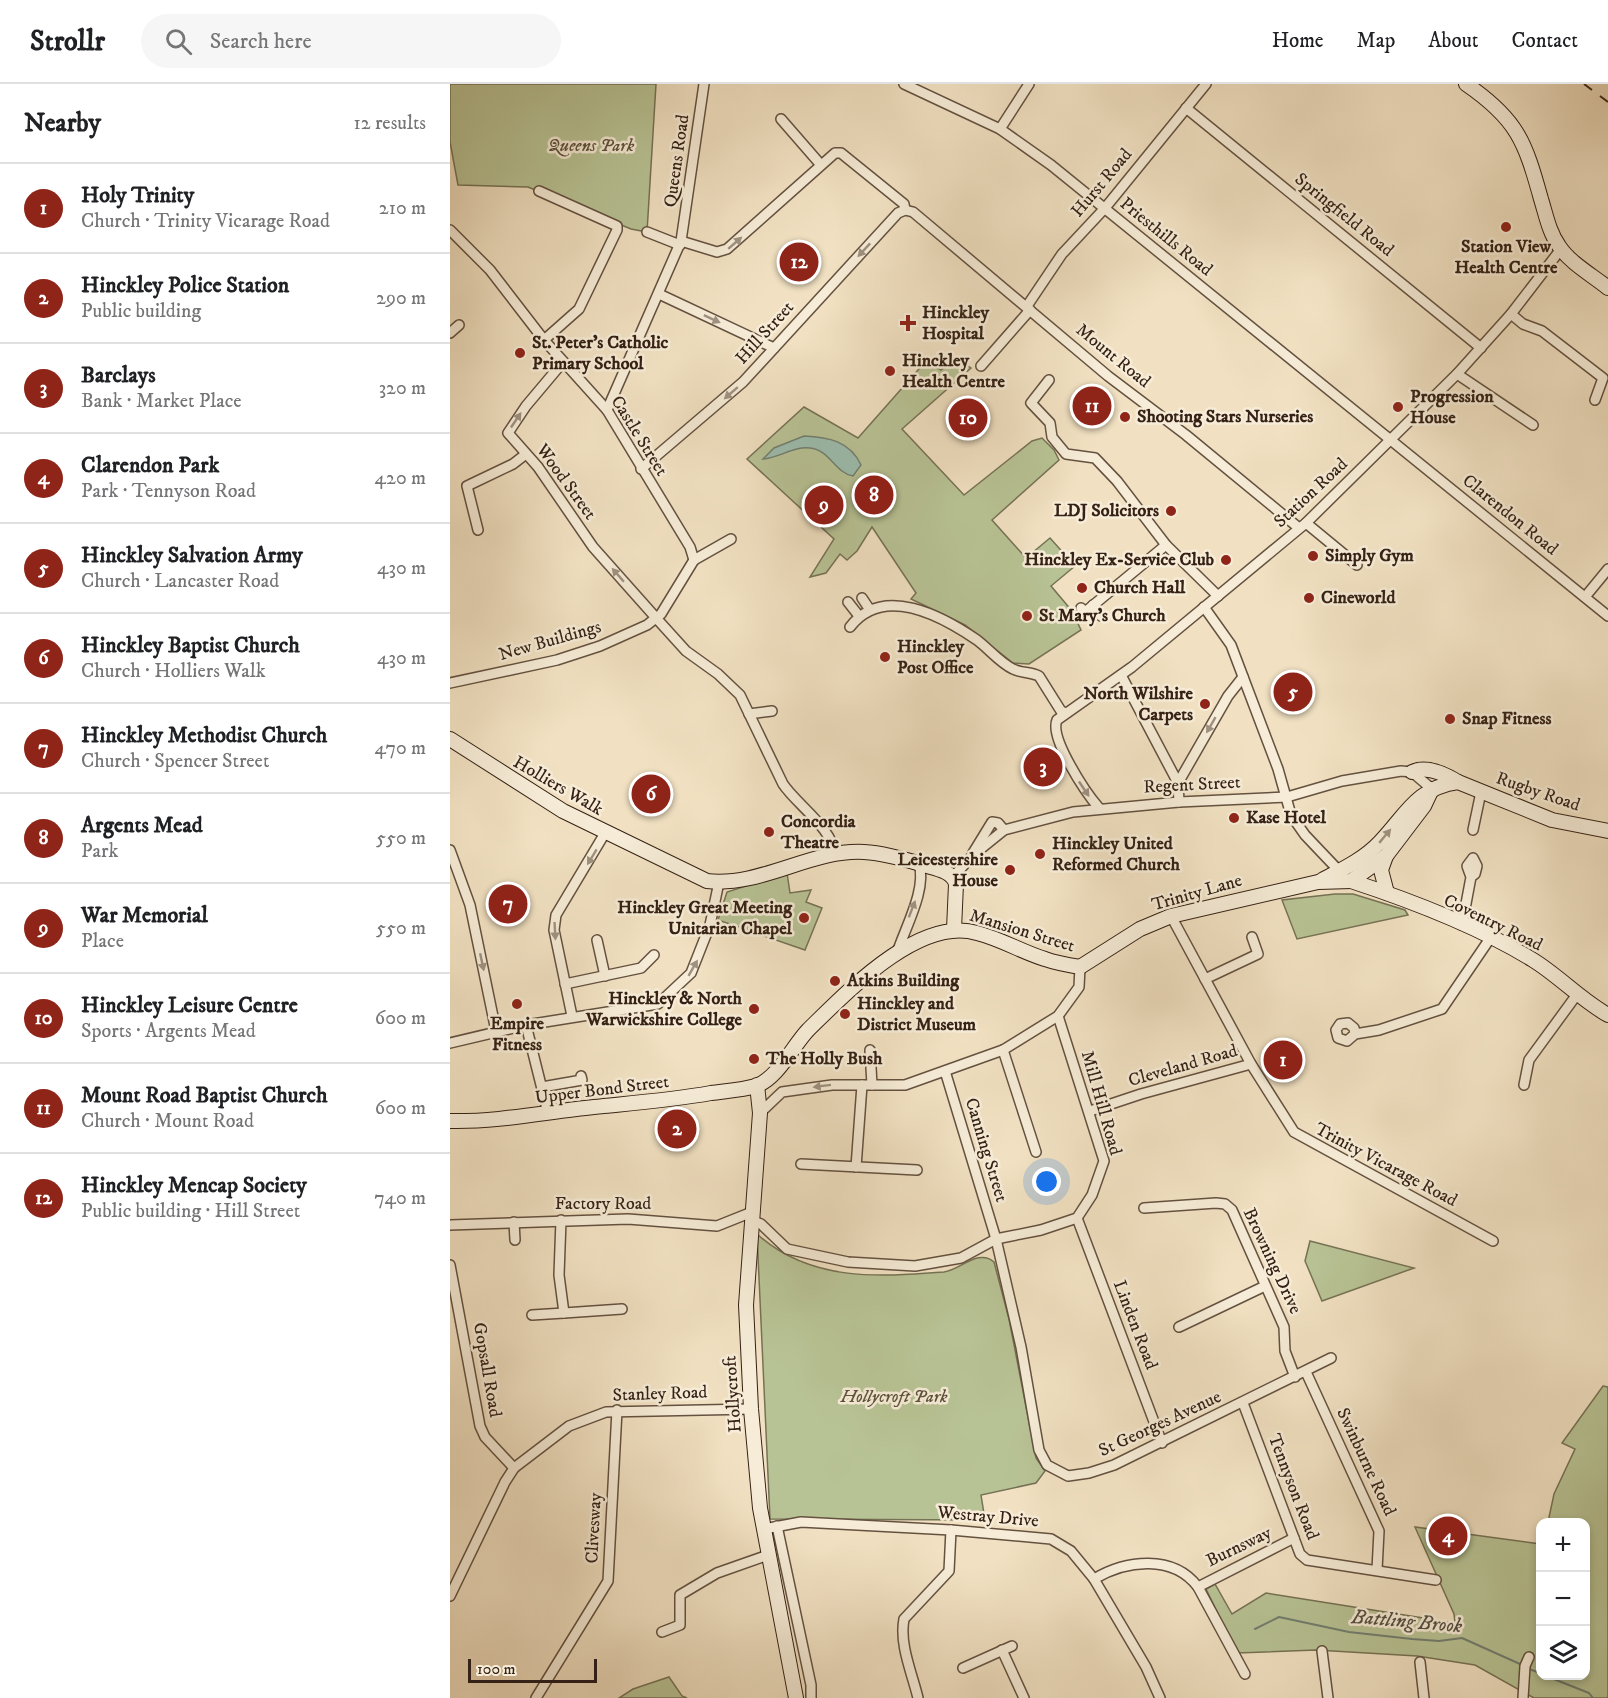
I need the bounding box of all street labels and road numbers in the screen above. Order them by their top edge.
street label: Queens Road [660,113,694,209]
street label: Hurst Road [1067,144,1137,222]
street label: Springfield Road [1290,168,1398,262]
street label: Priesthills Road [1115,193,1217,281]
street label: Hill Street [731,297,799,369]
street label: Mount Road [1071,319,1155,393]
street label: Castle Street [606,392,672,480]
street label: Wood Street [530,439,601,524]
street label: Station Road [1270,453,1352,533]
street label: Clarendon Road [1458,470,1562,560]
street label: New Buildings [496,616,604,666]
street label: Holliers Walk [509,751,607,821]
street label: Rugby Road [1493,767,1583,817]
street label: Regent Street [1143,771,1241,799]
street label: Trinity Lane [1149,870,1245,916]
street label: Coventry Road [1440,890,1546,956]
street label: Mansion Street [967,905,1077,957]
street label: Cleveland Road [1126,1040,1240,1092]
street label: Mill Hill Road [1076,1048,1126,1158]
street label: Upper Bond Street [534,1071,670,1109]
street label: Canning Street [960,1095,1012,1205]
street label: Trinity Vicarage Road [1311,1118,1461,1212]
street label: Factory Road [555,1193,651,1215]
street label: Browning Drive [1238,1205,1306,1317]
street label: Linden Road [1108,1277,1162,1373]
street label: Gopsall Road [468,1321,506,1419]
street label: Hollycroft [719,1355,747,1433]
street label: Stanley Road [612,1381,708,1407]
street label: St Georges Avenue [1095,1386,1225,1462]
street label: Swinburne Road [1331,1405,1401,1519]
street label: Tennyson Road [1263,1431,1323,1543]
street label: Clivesway [581,1492,607,1564]
street label: Westray Drive [935,1502,1040,1532]
street label: Burnsway [1203,1522,1276,1572]

